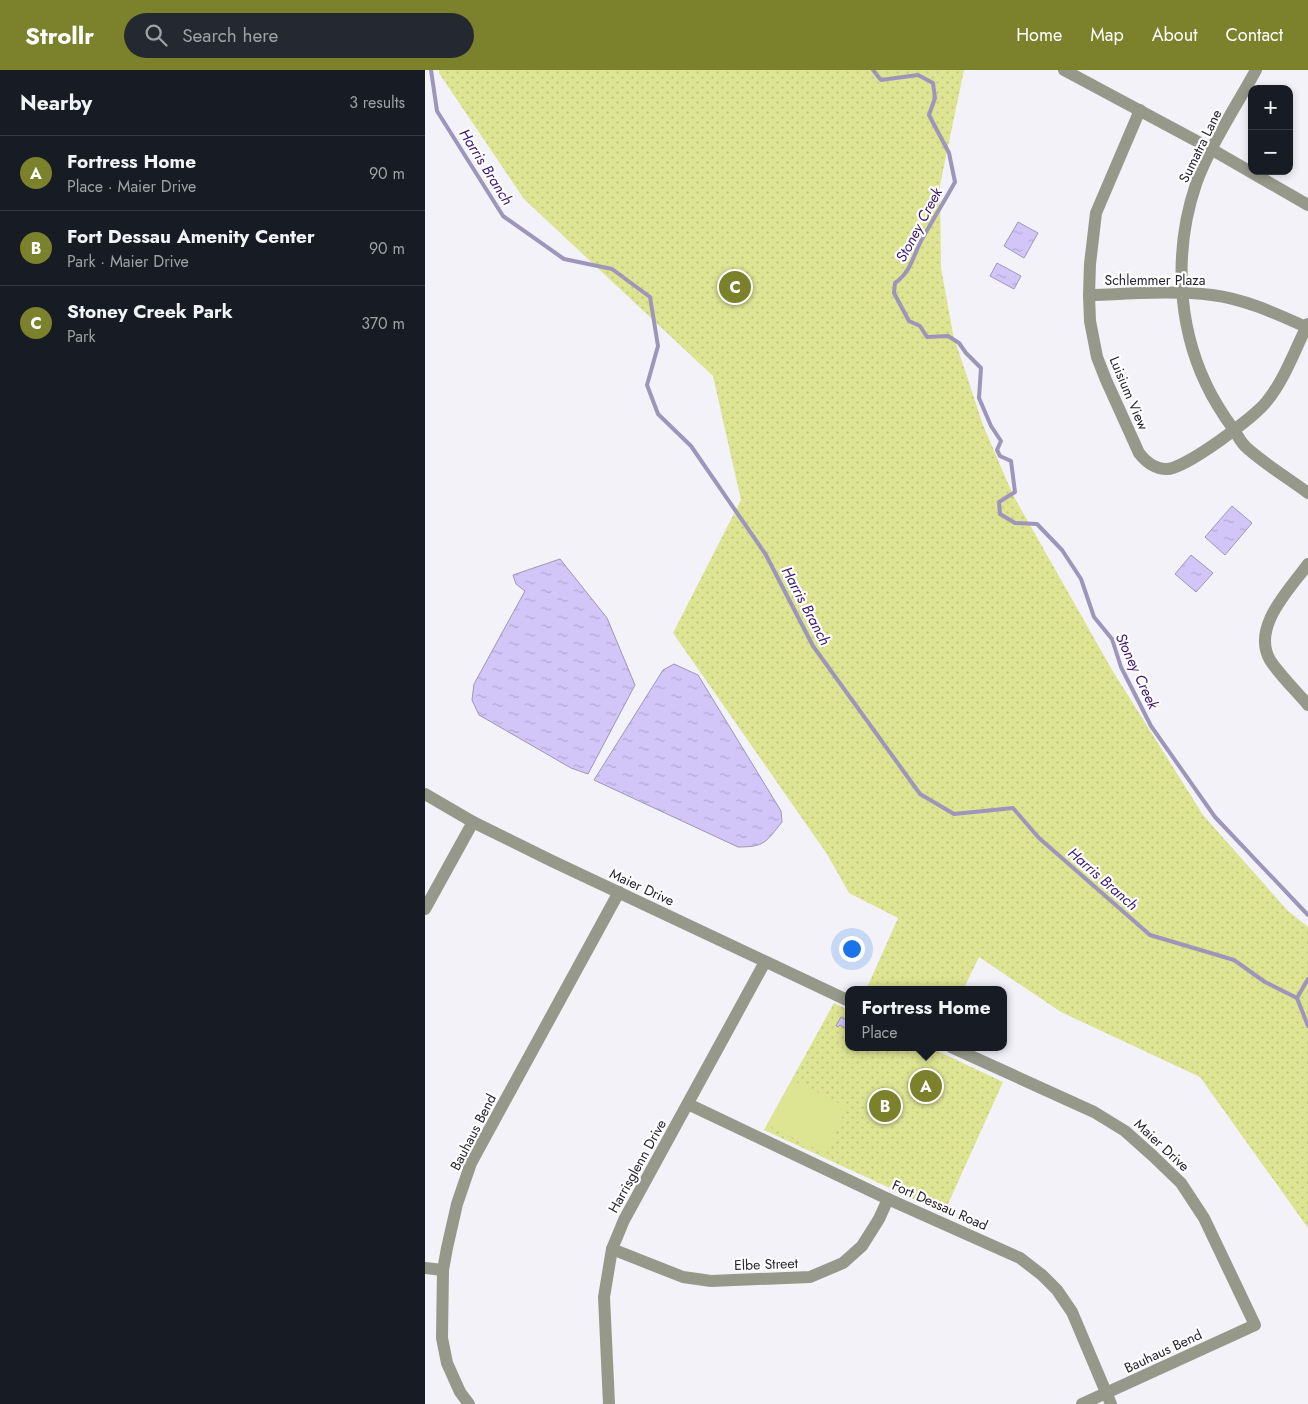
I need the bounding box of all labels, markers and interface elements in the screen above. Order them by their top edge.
search box [124,13,474,58]
text: Strollr [25,18,94,53]
icon: search [142,21,170,49]
text: Search here [182,22,278,49]
text: Home [1016,22,1062,48]
text: Map [1090,22,1124,48]
text: About [1152,22,1197,48]
text: Contact [1225,22,1283,48]
map controls [1248,85,1293,175]
button: + [1248,85,1293,130]
text: Nearby [20,88,92,118]
text: 3 results [349,91,405,114]
street label: Sumatra Lane [1174,106,1226,186]
water label: Harris Branch [454,124,518,210]
button: − [1248,130,1293,175]
text: Fortress Home [67,148,196,175]
text: A [30,162,42,185]
text: 90 m [369,162,405,185]
text: Place · Maier Drive [67,175,196,198]
water label: Stoney Creek [890,183,948,266]
text: Fort Dessau Amenity Center [67,223,315,250]
text: B [31,237,41,260]
text: 90 m [369,237,405,260]
text: Park · Maier Drive [67,250,189,273]
pin: C [719,268,751,306]
street label: Schlemmer Plaza [1105,270,1206,290]
text: Stoney Creek Park [67,298,233,325]
text: C [30,312,42,335]
text: 370 m [361,312,405,335]
text: Park [67,325,96,348]
street label: Luisium View [1105,353,1154,433]
water label: Harris Branch [776,563,836,649]
water label: Stoney Creek [1110,629,1164,713]
water label: Harris Branch [1063,842,1143,916]
street label: Maier Drive [606,863,678,911]
your location [839,936,865,962]
popup [845,986,1007,1051]
text: Fortress Home [861,994,991,1021]
text: Place [861,1021,898,1044]
pin: A [910,1067,942,1105]
pin: B [869,1087,901,1125]
street label: Bauhaus Bend [445,1090,501,1174]
street label: Maier Drive [1130,1114,1194,1176]
street label: Harrisglenn Drive [603,1116,671,1216]
street label: Fort Dessau Road [889,1175,991,1235]
street label: Elbe Street [734,1253,799,1275]
street label: Bauhaus Bend [1121,1324,1205,1378]

